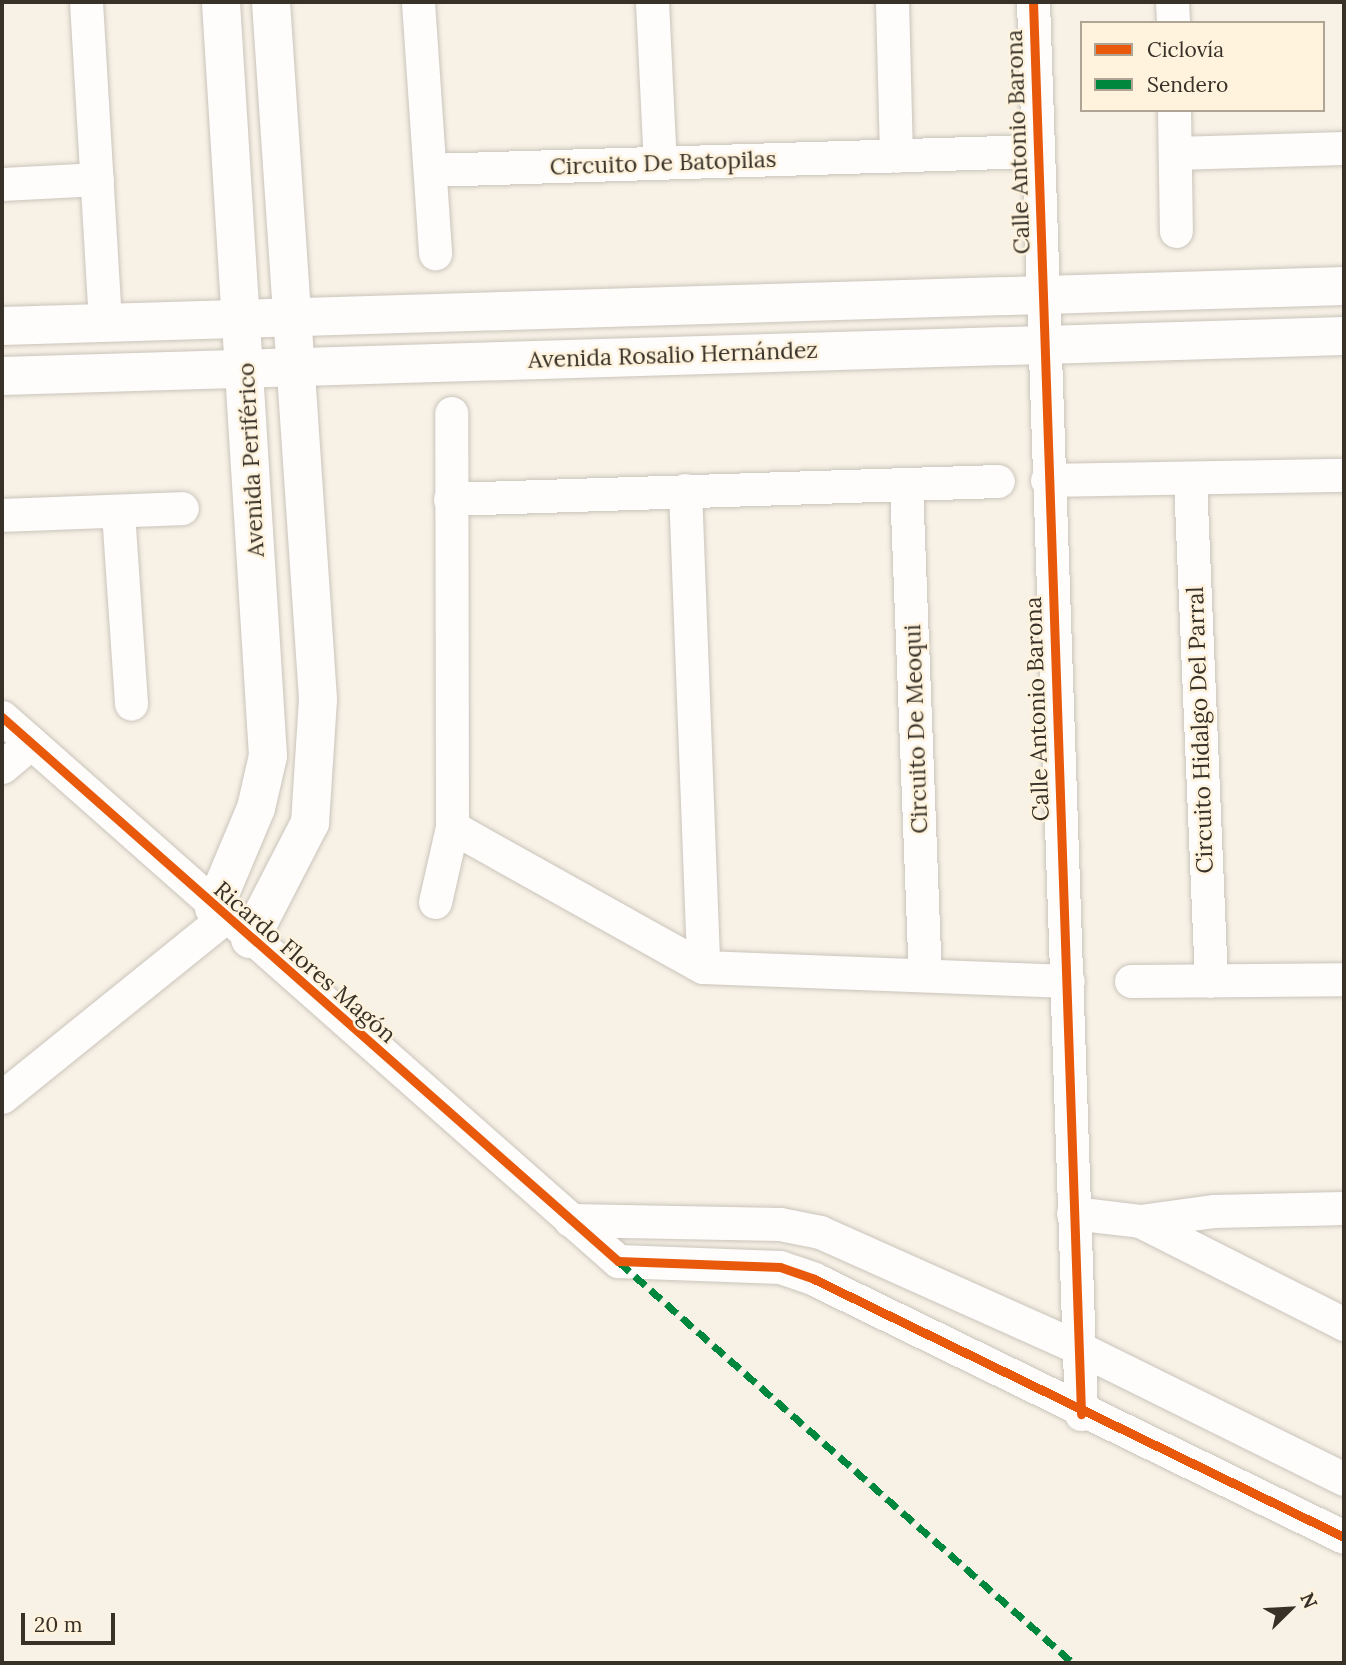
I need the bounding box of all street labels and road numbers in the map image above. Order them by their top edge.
street label: Calle Antonio Barona [1000,29,1036,255]
street label: Circuito De Batopilas [549,145,777,181]
street label: Avenida Rosalio Hernández [528,336,818,374]
street label: Avenida Periférico [232,362,270,558]
street label: Circuito Hidalgo Del Parral [1181,586,1219,874]
street label: Calle Antonio Barona [1019,596,1055,822]
street label: Circuito De Meoqui [899,624,933,834]
street label: Ricardo Flores Magón [208,875,402,1049]

